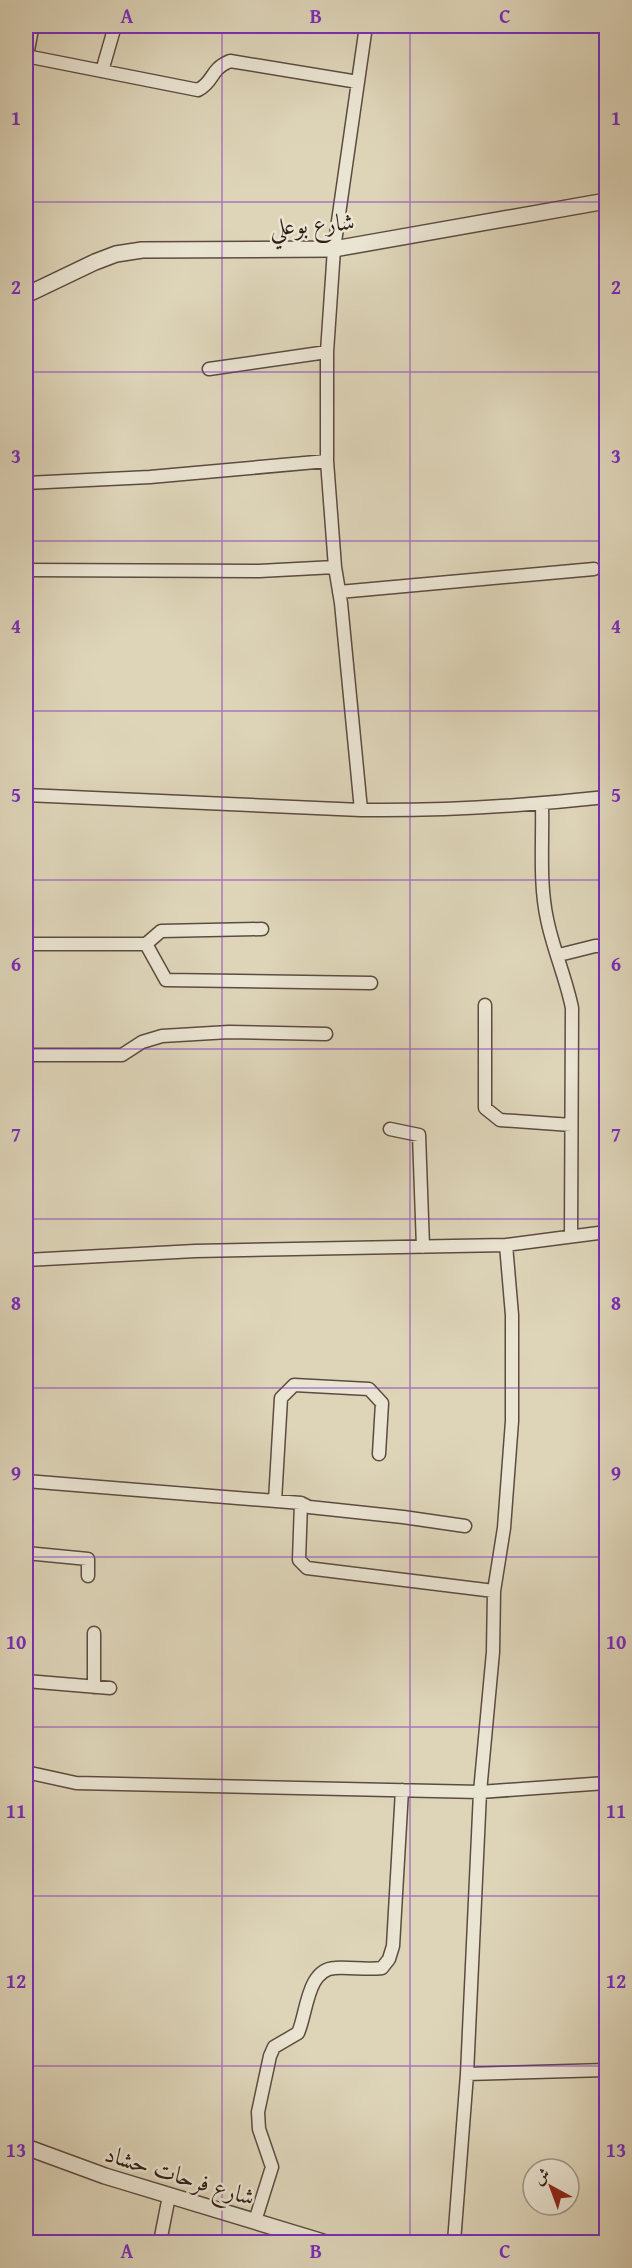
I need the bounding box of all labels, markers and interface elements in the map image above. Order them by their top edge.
text: A [121,1,134,30]
text: B [310,1,322,30]
text: C [499,1,511,30]
text: 1 [11,103,21,132]
text: 1 [611,103,621,132]
street label: شارع بوعلي [268,204,356,250]
text: 2 [11,272,21,301]
text: 2 [611,272,621,301]
text: 3 [11,441,21,470]
text: 3 [611,441,621,470]
text: 4 [11,611,21,640]
text: 4 [611,611,621,640]
text: 5 [11,780,21,809]
text: 5 [611,780,621,809]
text: 6 [11,949,21,978]
text: 6 [611,949,621,978]
text: 7 [11,1119,21,1148]
text: 7 [611,1119,621,1148]
text: 8 [11,1288,21,1317]
text: 8 [611,1288,621,1317]
text: 9 [11,1458,21,1487]
text: 9 [611,1458,621,1487]
text: 10 [6,1627,26,1656]
text: 10 [606,1627,626,1656]
text: 11 [6,1796,26,1825]
text: 11 [606,1796,626,1825]
text: 12 [6,1966,26,1995]
text: 12 [606,1966,626,1995]
text: 13 [6,2135,26,2164]
text: 13 [606,2135,626,2164]
street label: شارع فرحات حشاد [100,2136,259,2217]
north arrow [521,2157,581,2217]
text: ش [527,2161,555,2190]
text: A [121,2236,134,2265]
text: B [310,2236,322,2265]
text: C [499,2236,511,2265]

